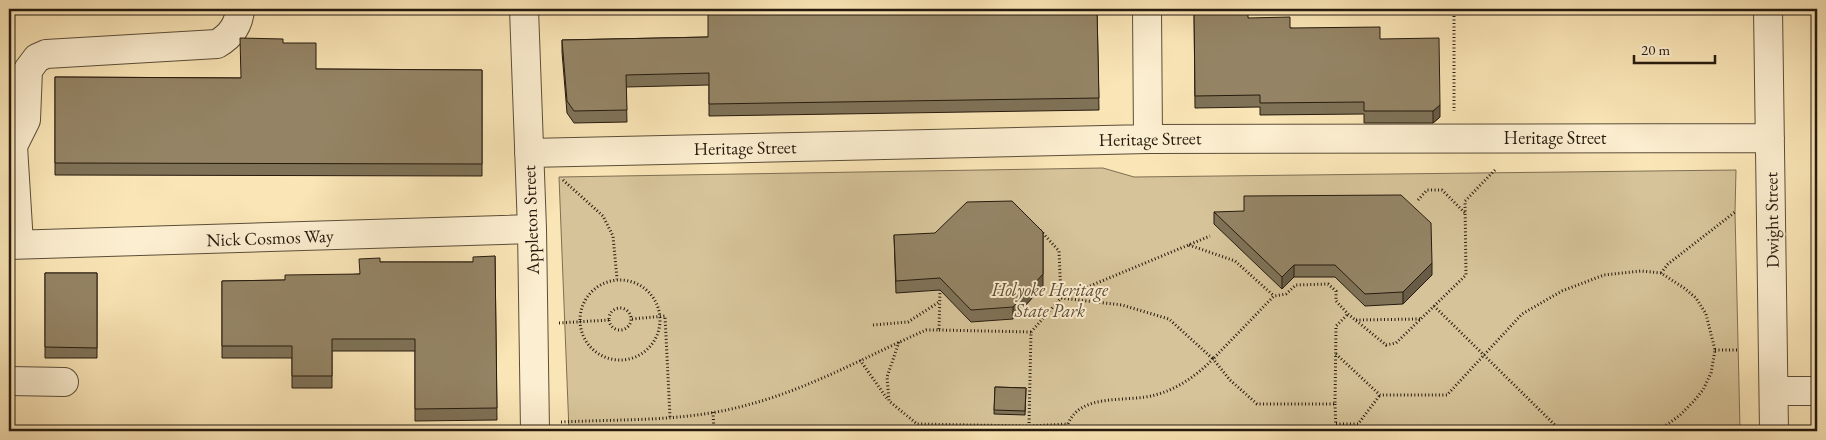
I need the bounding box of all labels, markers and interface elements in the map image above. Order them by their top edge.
scale bar [1634,32,1715,64]
text: 20 m [1641,40,1670,59]
street label: Heritage Street [1098,126,1202,151]
street label: Heritage Street [1504,126,1607,149]
street label: Heritage Street [693,135,797,160]
street label: Appleton Street [517,165,544,276]
street label: Dwight Street [1759,171,1784,268]
street label: Nick Cosmos Way [206,224,334,251]
park label: Holyoke Heritage State Park [991,278,1109,322]

